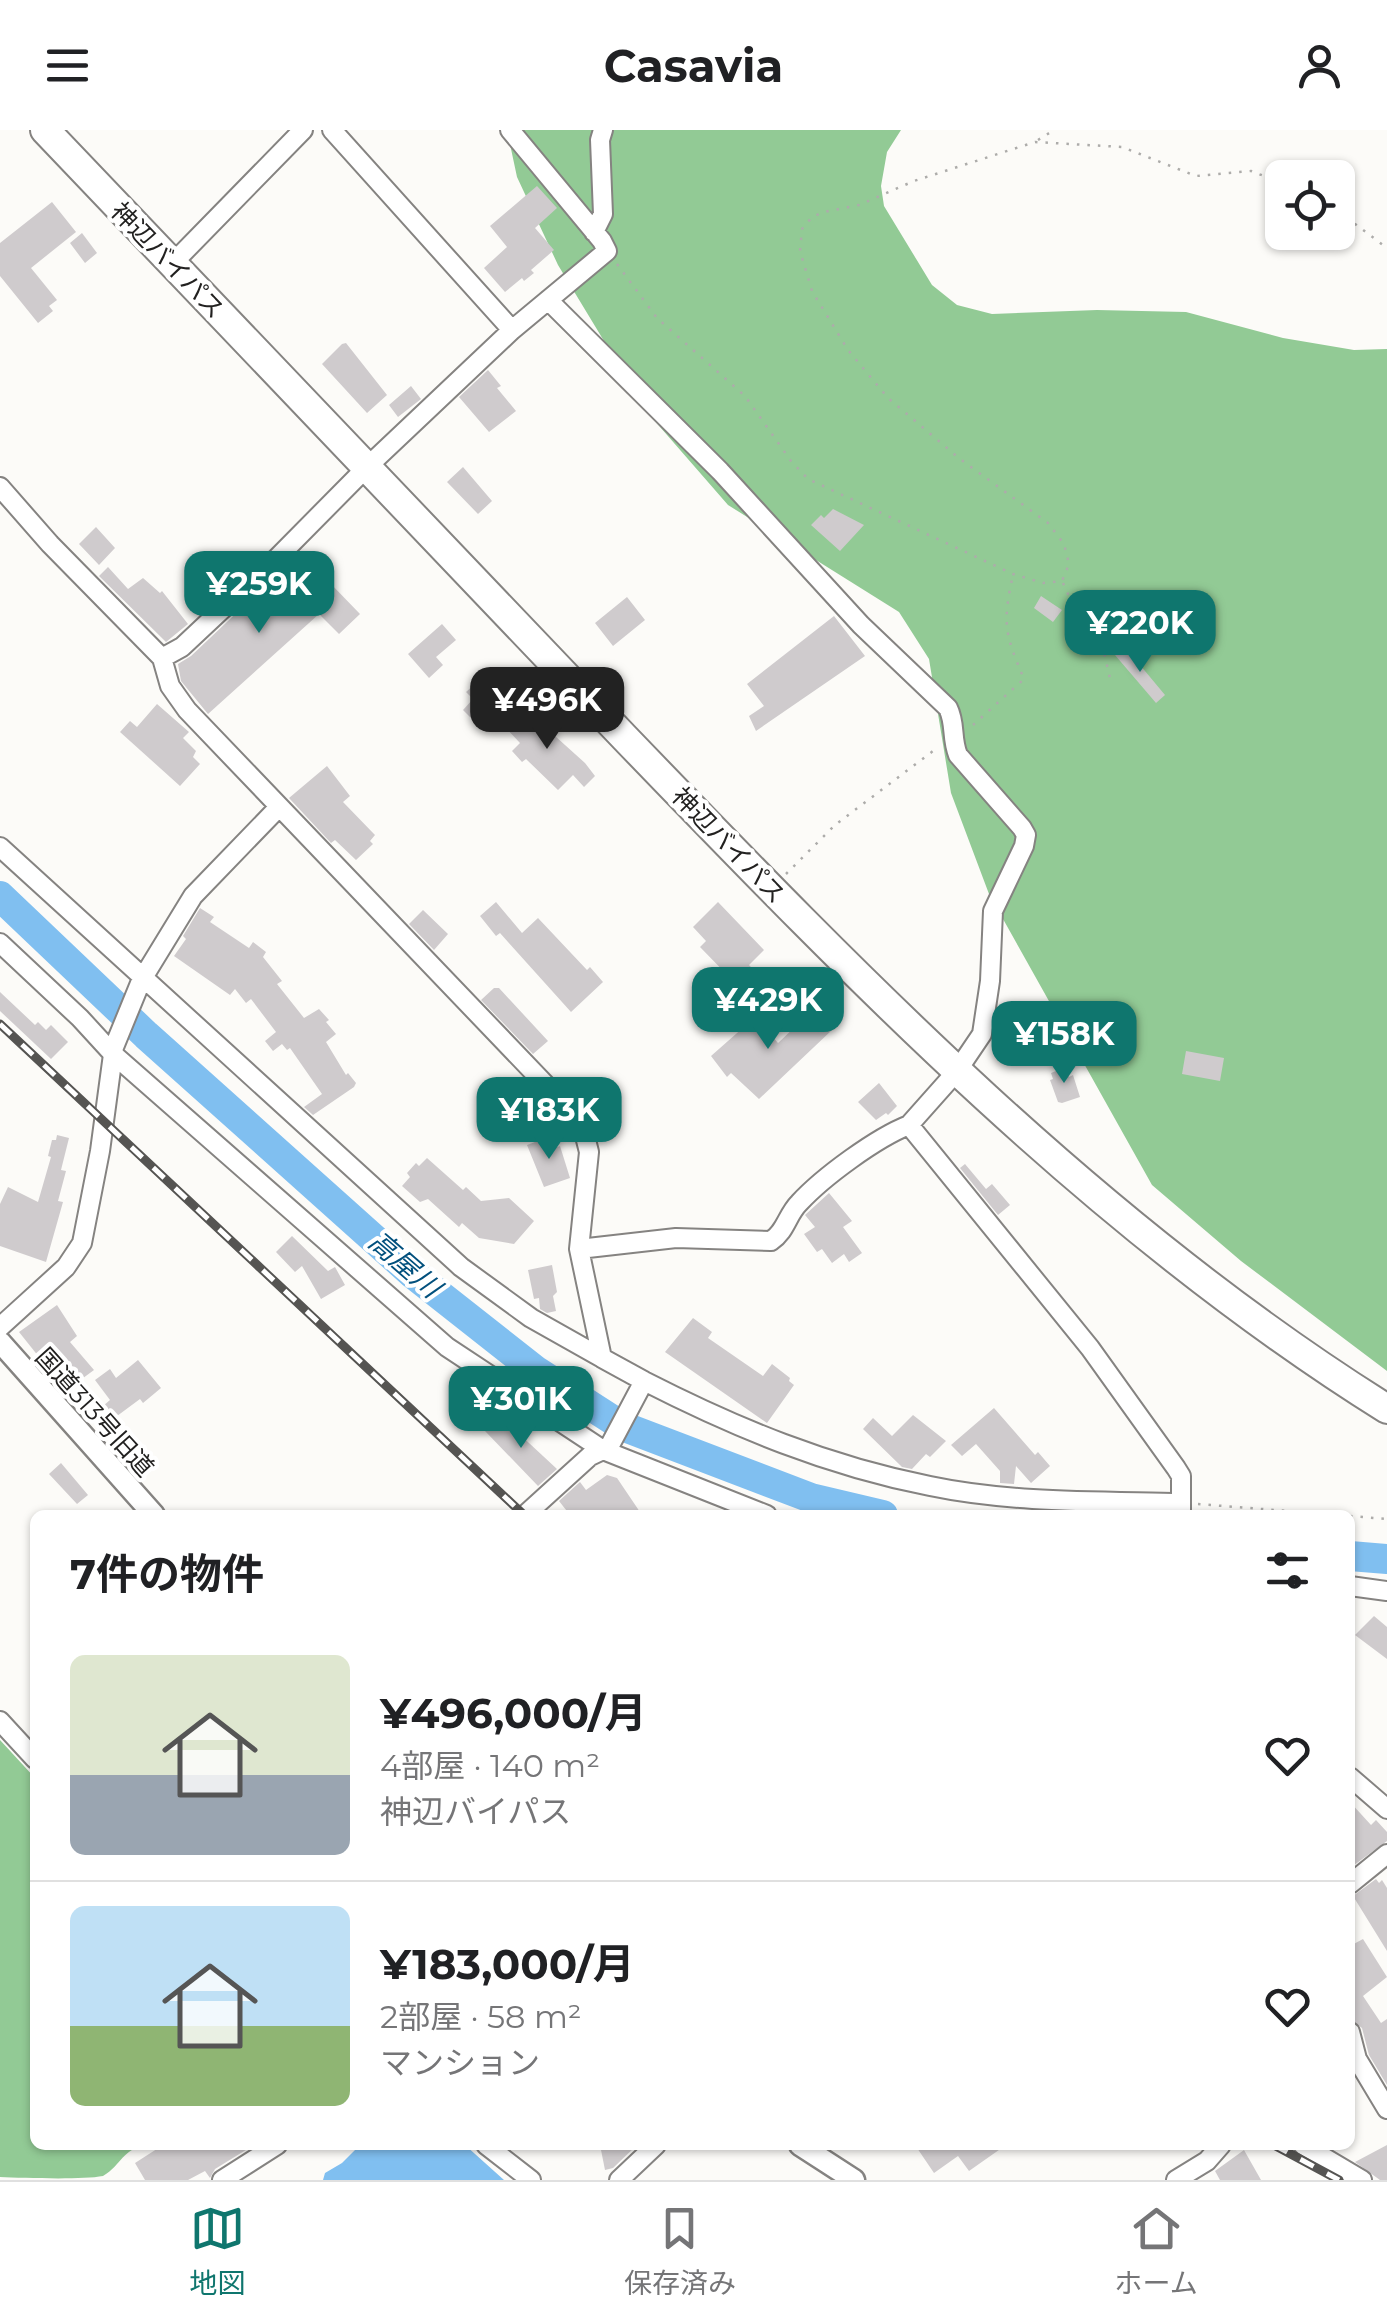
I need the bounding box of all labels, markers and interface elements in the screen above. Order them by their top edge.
icon: menu [40,38,95,93]
text: Casavia [604,38,783,93]
icon: person [1292,38,1347,93]
map controls [1265,160,1355,250]
button: locate [1265,160,1355,250]
street label: 神辺バイパス [105,196,231,324]
pin: ¥259K [189,551,329,636]
text: ¥259K [206,564,312,603]
pin: ¥220K [1070,590,1210,675]
text: ¥220K [1087,603,1193,642]
pin: ¥496K [477,667,617,752]
text: ¥496K [492,680,602,719]
street label: 神辺バイパス [666,781,792,909]
pin: ¥429K [698,967,838,1052]
text: ¥429K [714,980,822,1019]
pin: ¥158K [994,1001,1134,1086]
text: ¥158K [1014,1014,1114,1053]
pin: ¥183K [479,1077,619,1162]
text: ¥183K [499,1090,599,1129]
water label: 高屋川 [362,1224,450,1306]
street label: 国道313号旧道 [30,1342,160,1482]
pin: ¥301K [451,1366,591,1451]
text: ¥301K [471,1379,571,1418]
icon: filters [1260,1543,1315,1598]
text: 7件の物件 [70,1548,264,1600]
text: ¥496,000/月 [380,1687,647,1739]
icon: home [150,1695,270,1815]
icon: heart [1260,1728,1315,1783]
text: 4部屋 · 140 m² [380,1746,600,1785]
text: 神辺バイパス [380,1792,571,1831]
text: ¥183,000/月 [380,1938,635,1990]
icon: home [150,1946,270,2066]
icon: heart [1260,1979,1315,2034]
text: 2部屋 · 58 m² [380,1997,582,2036]
text: マンション [380,2043,540,2082]
tab: 地図 [189,2201,245,2301]
tab: 保存済み [624,2201,736,2301]
tab: ホーム [1115,2201,1198,2301]

